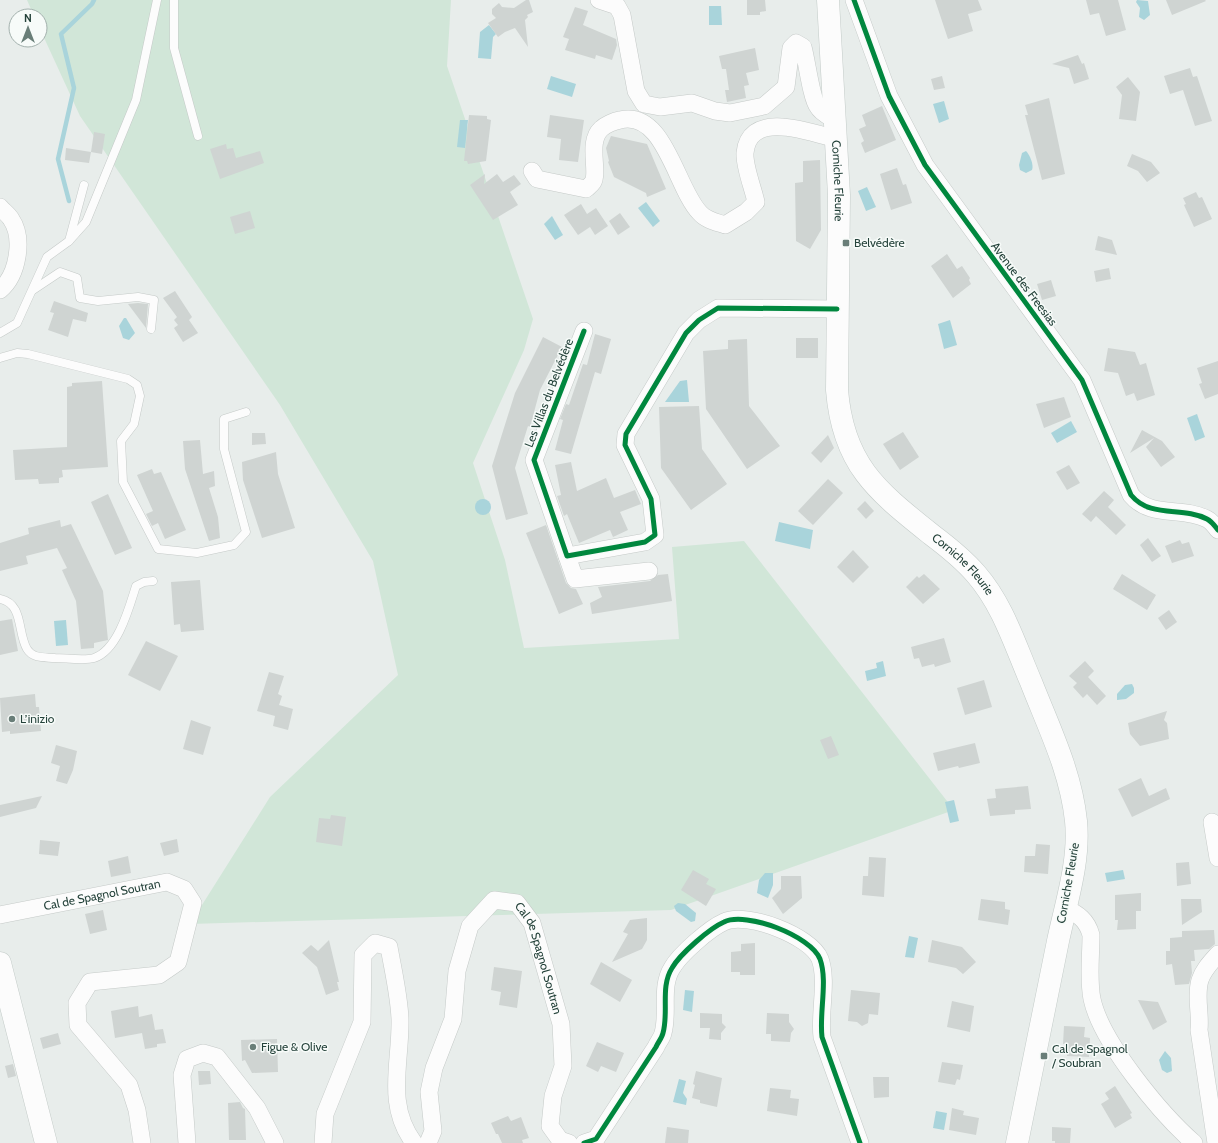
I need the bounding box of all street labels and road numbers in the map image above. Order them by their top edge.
street label: Corniche Fleurie [829,139,847,222]
street label: Avenue des Freesias [988,239,1061,329]
street label: Les Villas du Belvédère [521,336,576,449]
street label: Corniche Fleurie [929,530,997,597]
street label: Corniche Fleurie [1053,841,1082,924]
street label: Cal de Spagnol Soutran [42,875,162,913]
street label: Cal de Spagnol Soutran [512,899,566,1016]

